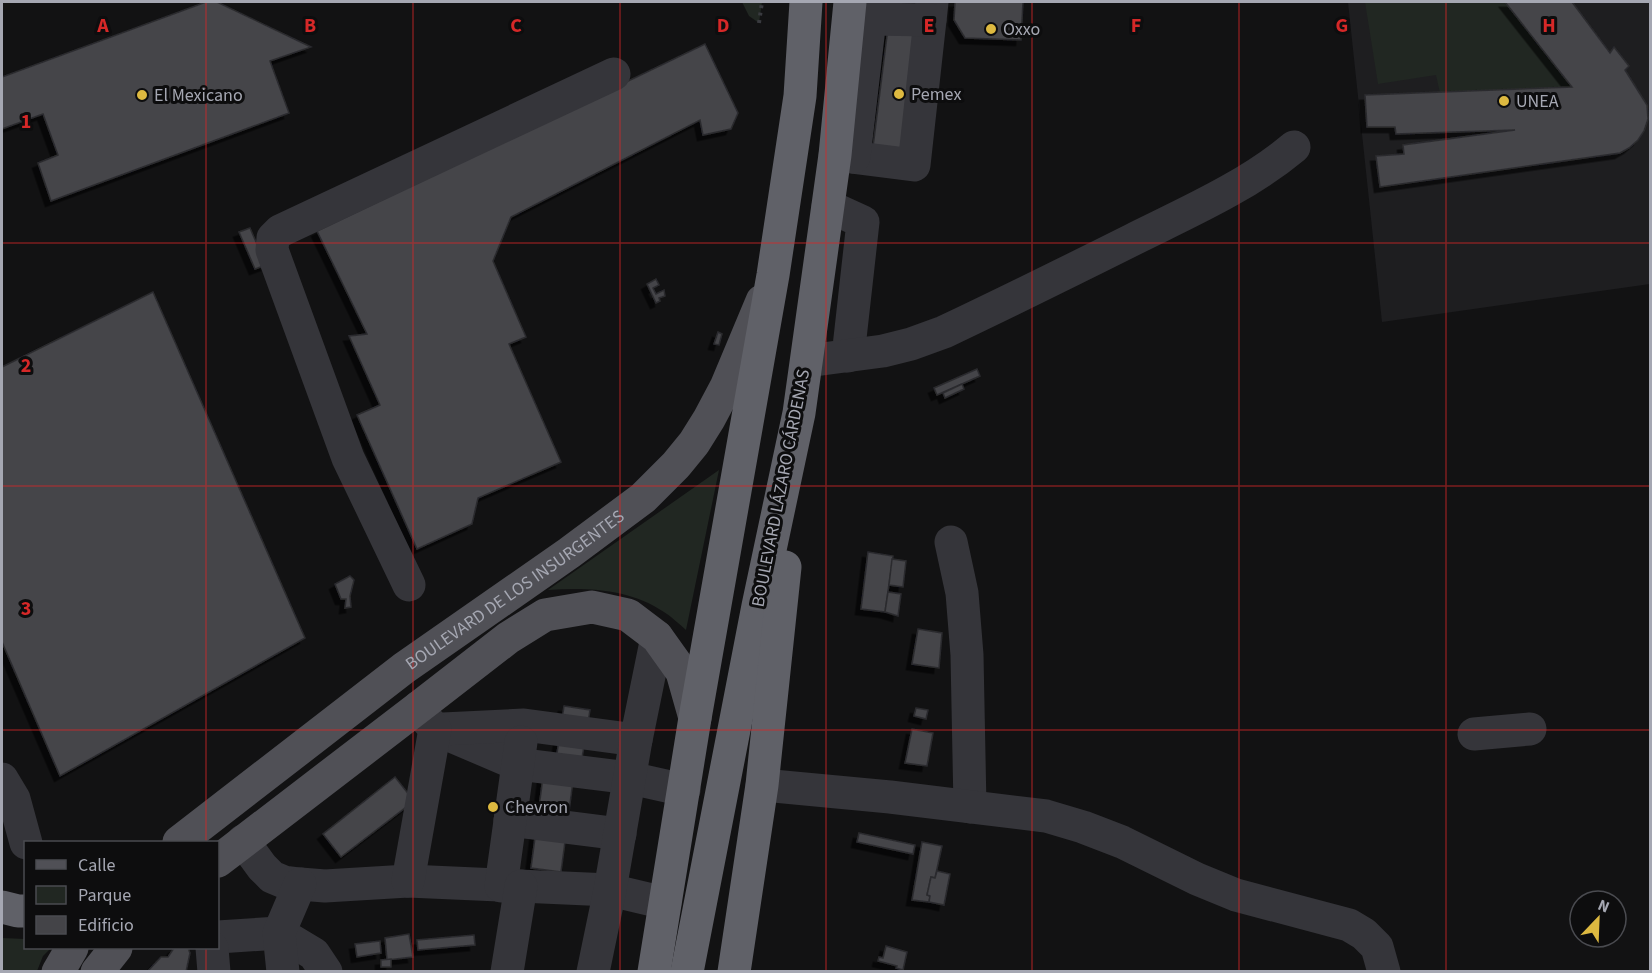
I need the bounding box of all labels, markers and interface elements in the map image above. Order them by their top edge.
text: A [96,12,109,40]
text: B [304,12,316,40]
text: C [510,12,522,40]
text: D [717,12,729,40]
text: E [924,12,934,40]
text: F [1131,12,1141,40]
text: G [1336,12,1348,40]
text: H [1542,12,1556,40]
place label: Oxxo [1003,17,1040,42]
marker: Oxxo [984,22,998,36]
place label: Pemex [911,82,961,107]
place label: El Mexicano [154,83,243,108]
marker: Pemex [892,87,906,101]
marker: El Mexicano [135,88,149,102]
place label: UNEA [1516,89,1559,114]
marker: UNEA [1497,94,1511,108]
text: 1 [21,108,31,136]
text: 2 [21,352,31,380]
street label: BOULEVARD LÁZARO CÁRDENAS [746,367,816,609]
street label: BOULEVARD DE LOS INSURGENTES [400,504,629,676]
text: 3 [21,595,31,623]
place label: Chevron [505,795,568,820]
marker: Chevron [486,800,500,814]
legend [24,841,219,949]
text: Calle [78,853,116,878]
text: Parque [78,883,131,908]
north arrow [1568,889,1628,949]
text: N [1594,894,1613,918]
text: Edificio [78,913,134,938]

